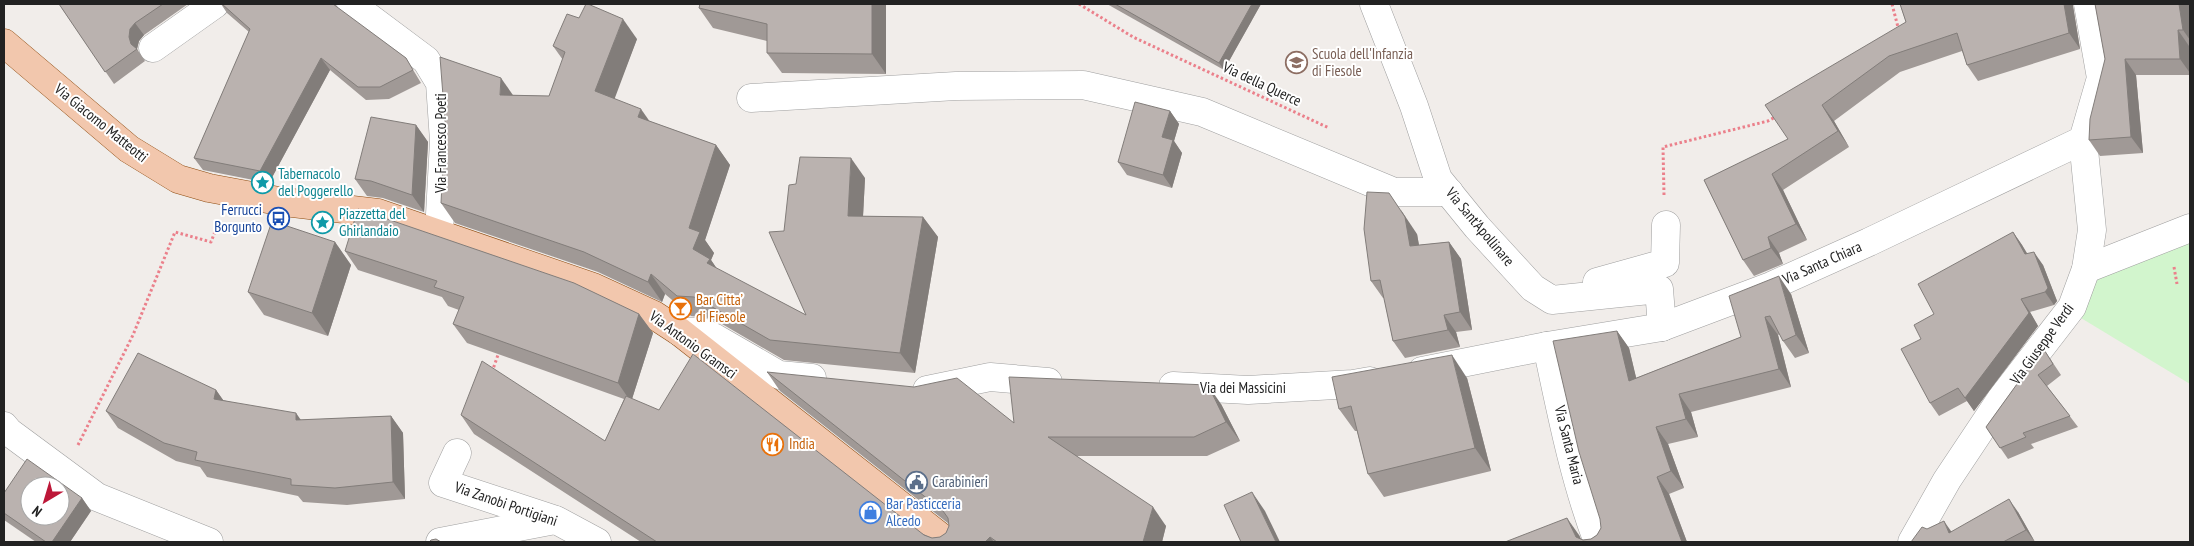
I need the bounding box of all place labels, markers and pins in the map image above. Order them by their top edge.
place label: Scuola dell'Infanzia di Fiesole [1312,44,1413,80]
school or university icon: Scuola dell'Infanzia di Fiesole [1284,51,1308,75]
place label: Tabernacolo del Poggerello [278,164,353,200]
place icon: Tabernacolo del Poggerello [250,171,274,195]
place label: Ferrucci Borgunto [214,200,262,236]
place label: Piazzetta del Ghirlandaio [339,204,406,240]
bus stop icon: Ferrucci Borgunto [266,207,290,231]
place icon: Piazzetta del Ghirlandaio [311,211,335,235]
place label: Bar Citta’ di Fiesole [696,290,746,326]
bar icon: Bar Citta’ di Fiesole [668,297,692,321]
restaurant icon: India [761,432,785,456]
place label: India [789,434,815,453]
public building icon: Carabinieri [904,470,928,494]
place label: Carabinieri [932,472,988,491]
place label: Bar Pasticceria Alcedo [886,494,961,530]
shop icon: Bar Pasticceria Alcedo [858,501,882,525]

